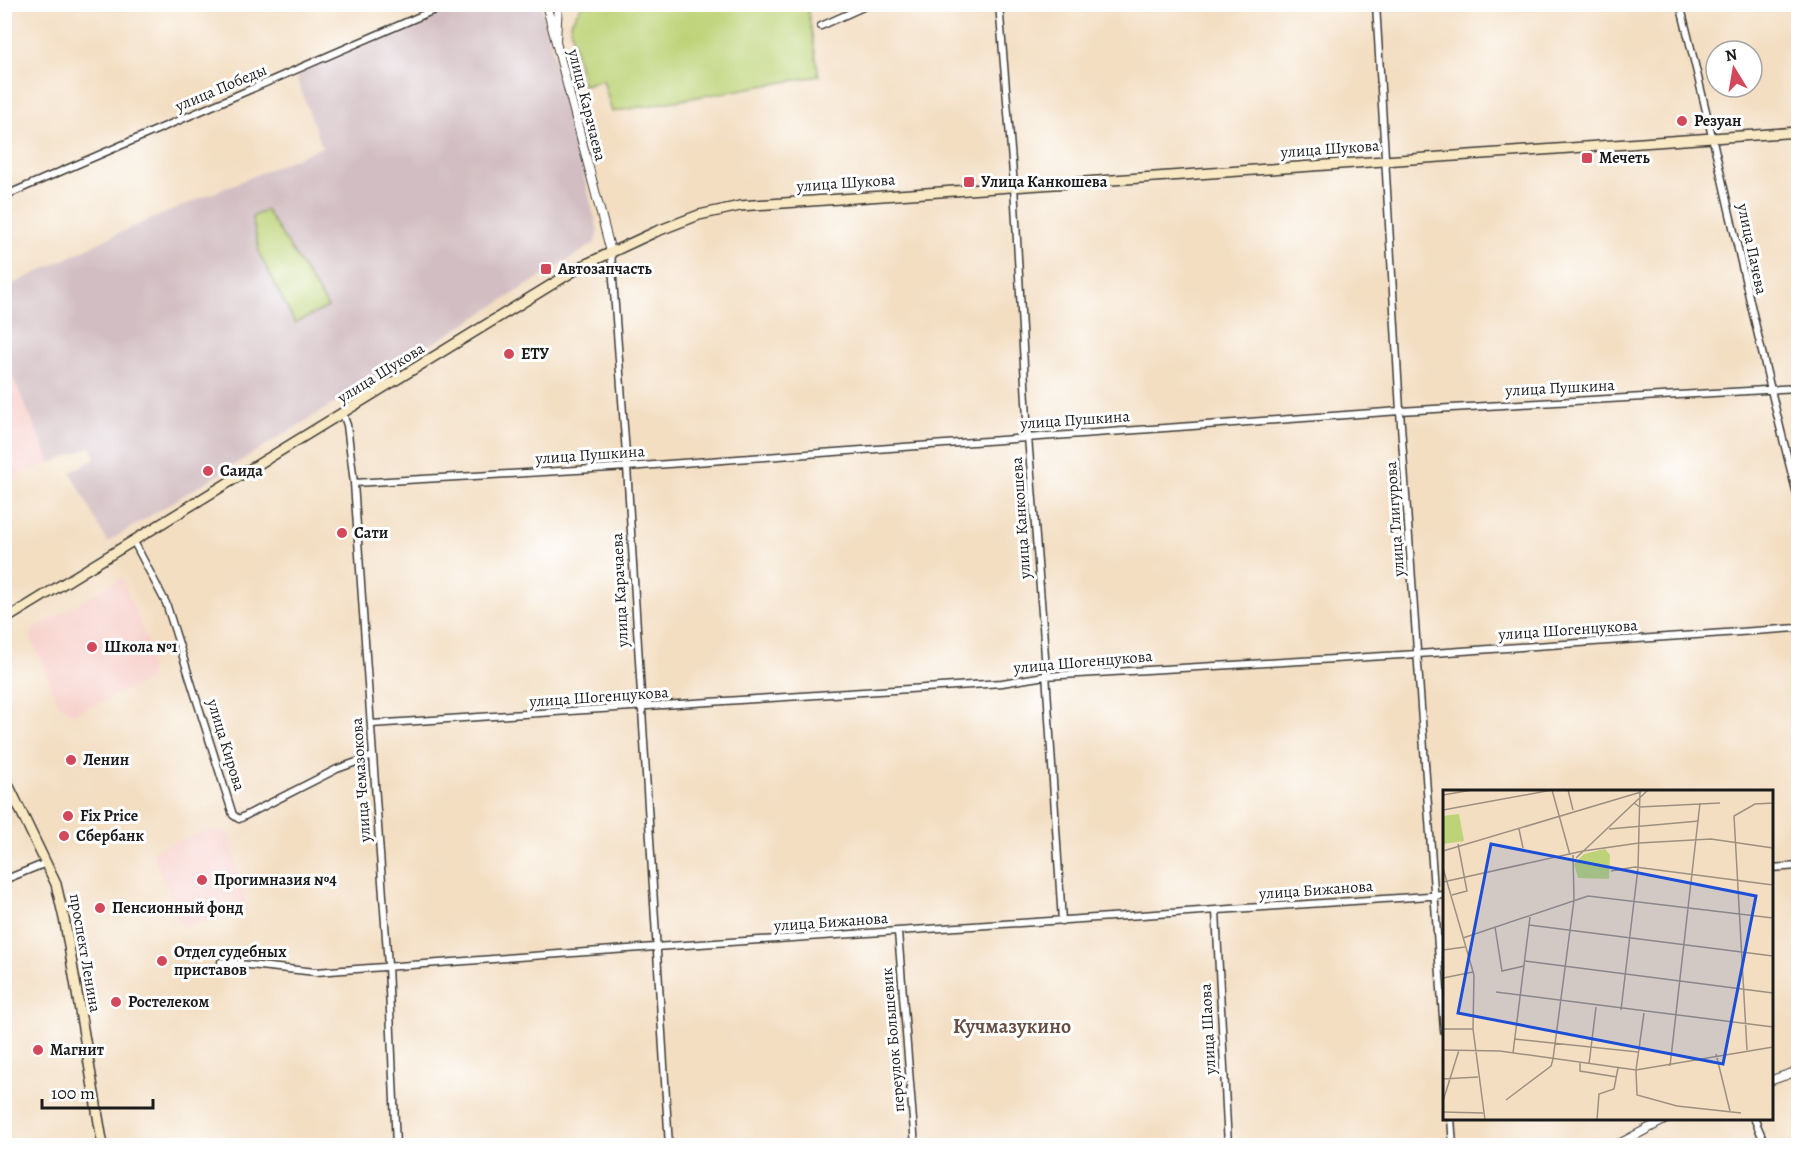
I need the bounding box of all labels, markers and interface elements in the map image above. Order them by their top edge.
north arrow [1704,39,1764,99]
text: N [1724,43,1739,67]
street label: улица Карачаева [562,46,612,164]
street label: улица Победы [171,59,270,118]
place label: Резуан [1694,110,1742,132]
marker: Резуан [1675,114,1689,128]
street label: улица Шукова [1279,135,1381,163]
place label: Мечеть [1599,147,1650,169]
marker: Мечеть [1580,151,1594,165]
street label: улица Шукова [795,169,897,197]
place label: Улица Канкошева [981,171,1108,193]
marker: Улица Канкошева [962,175,976,189]
street label: улица Пачева [1731,201,1772,297]
place label: Автозапчасть [557,258,653,280]
marker: Автозапчасть [539,262,553,276]
street label: улица Шукова [332,337,429,409]
place label: ЕТУ [521,343,550,365]
marker: ЕТУ [502,347,516,361]
street label: улица Пушкина [1504,374,1616,402]
street label: улица Пушкина [1019,405,1131,435]
street label: улица Пушкина [534,440,646,470]
street label: улица Канкошева [1006,456,1036,581]
place label: Саида [220,460,263,482]
street label: улица Тлигурова [1380,460,1410,578]
marker: Саида [201,464,215,478]
place label: Сати [354,522,388,544]
marker: Сати [335,526,349,540]
street label: улица Карачаева [606,532,634,649]
street label: улица Шогенцукова [1497,614,1639,646]
place label: Школа №1 [104,636,178,658]
marker: Школа №1 [85,640,99,654]
street label: улица Шогенцукова [1012,645,1154,679]
street label: улица Шогенцукова [528,681,670,713]
street label: улица Кирова [201,695,251,794]
street label: улица Чемазокова [346,716,376,844]
place label: Ленин [83,749,129,771]
marker: Ленин [64,753,78,767]
inset map [1443,790,1773,1120]
place label: Fix Price [80,805,138,827]
marker: Fix Price [61,809,75,823]
place label: Сбербанк [76,825,144,847]
marker: Сбербанк [57,829,71,843]
place label: Прогимназия №4 [214,869,337,891]
marker: Прогимназия №4 [195,873,209,887]
street label: улица Бижанова [1257,875,1374,905]
street label: проспект Ленина [64,892,106,1015]
place label: Пенсионный фонд [112,897,243,919]
marker: Пенсионный фонд [93,901,107,915]
street label: улица Бижанова [772,907,889,937]
place label: Отдел судебных приставов [174,941,287,981]
marker: Отдел судебных приставов [155,954,169,968]
street label: переулок Большевик [876,967,910,1113]
street label: улица Шаова [1195,982,1221,1076]
place label: Ростелеком [128,991,209,1013]
marker: Ростелеком [109,995,123,1009]
district label: Кучмазукино [953,1013,1071,1040]
place label: Магнит [50,1039,105,1061]
marker: Магнит [31,1043,45,1057]
scale bar [42,1072,153,1110]
text: 100 m [51,1081,95,1105]

